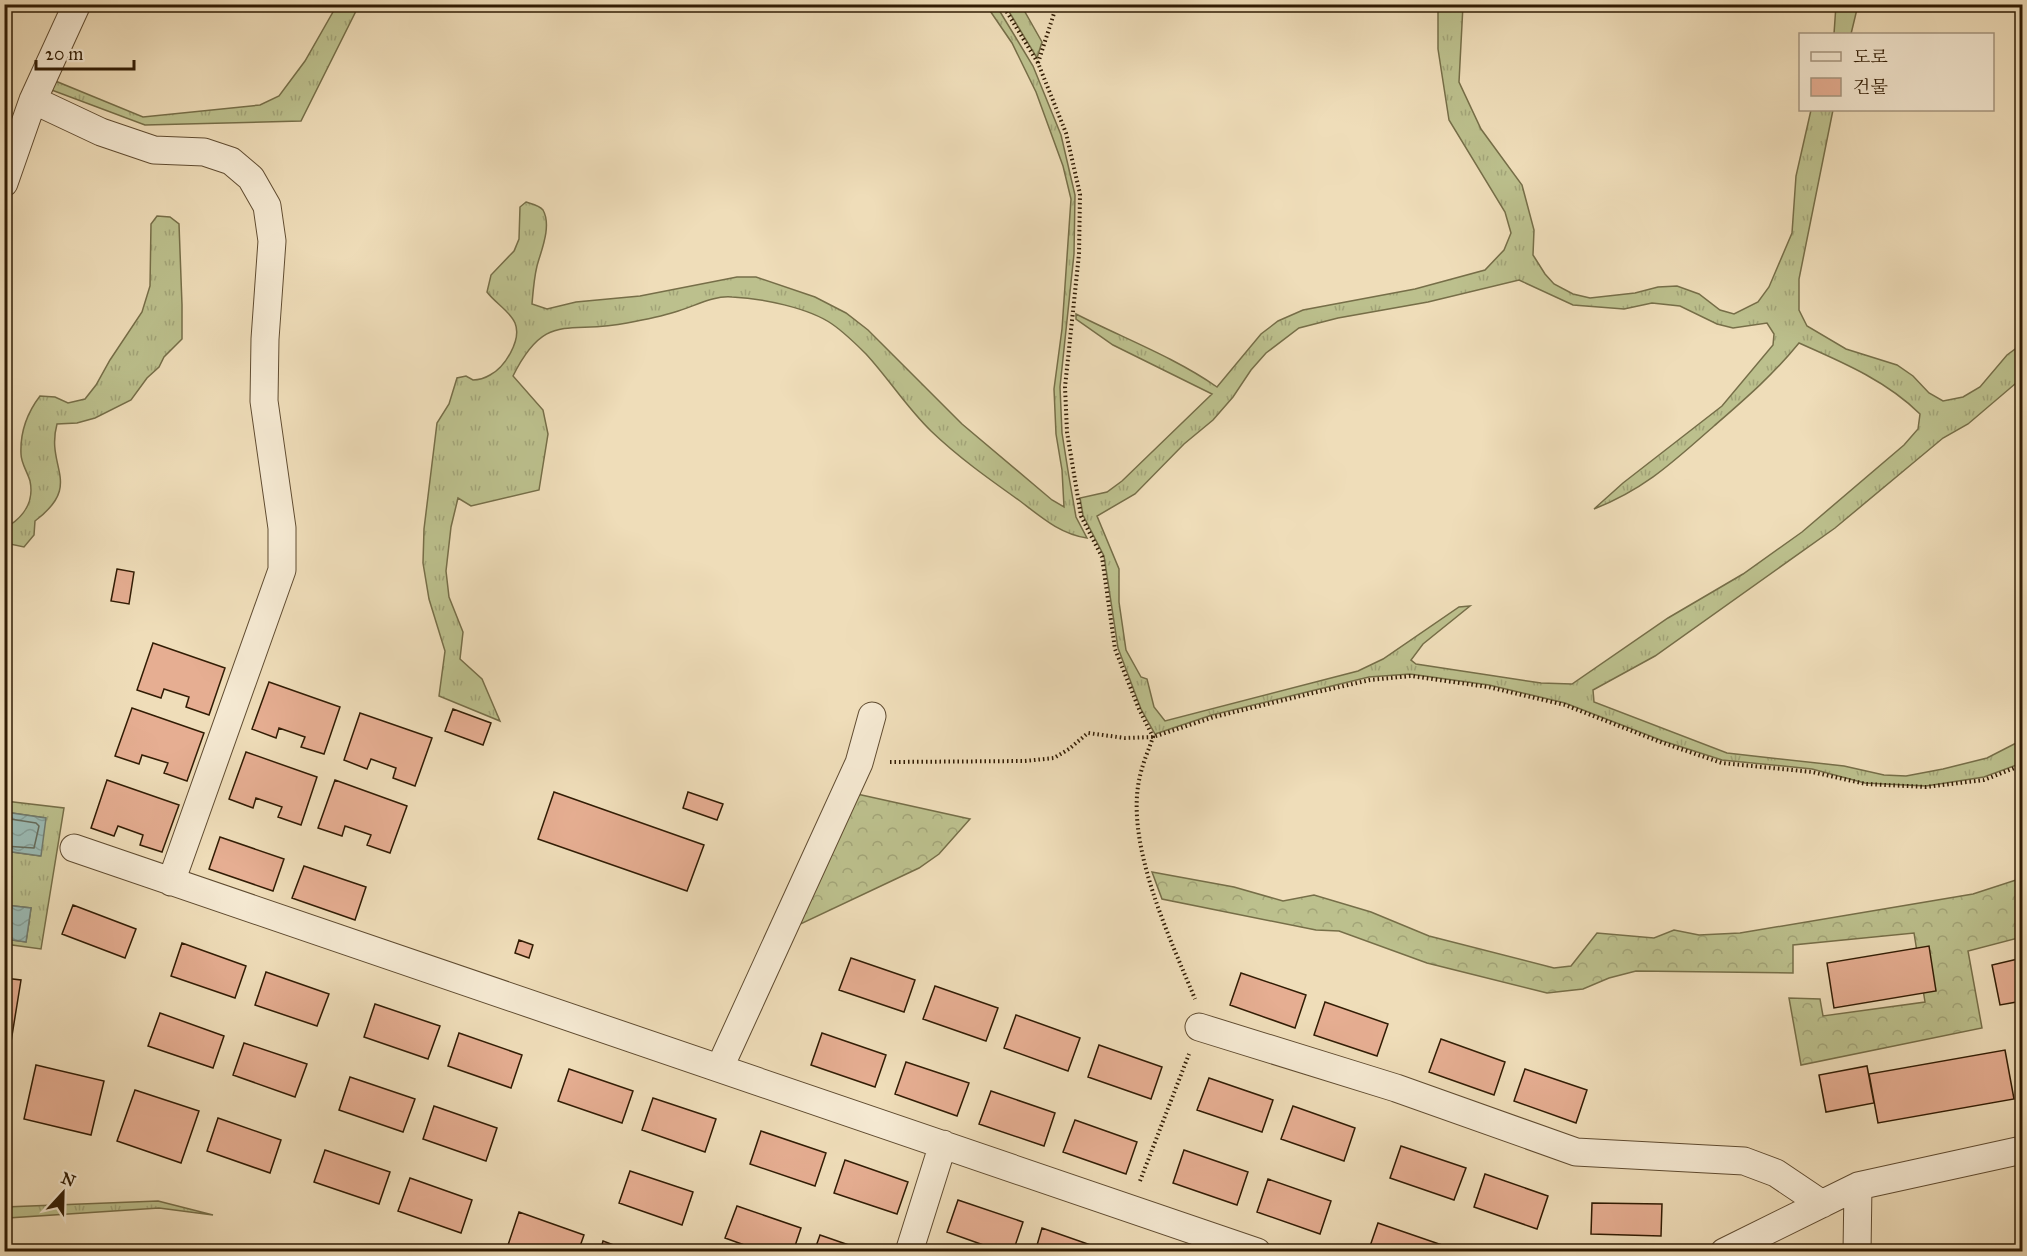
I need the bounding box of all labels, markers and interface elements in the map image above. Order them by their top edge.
scale bar [36,33,134,71]
legend [1799,33,1994,111]
text: 20 m [45,43,83,65]
text: 도로 [1853,46,1888,68]
text: 건물 [1853,76,1888,98]
north arrow [33,1163,93,1223]
text: N [59,1168,79,1191]

